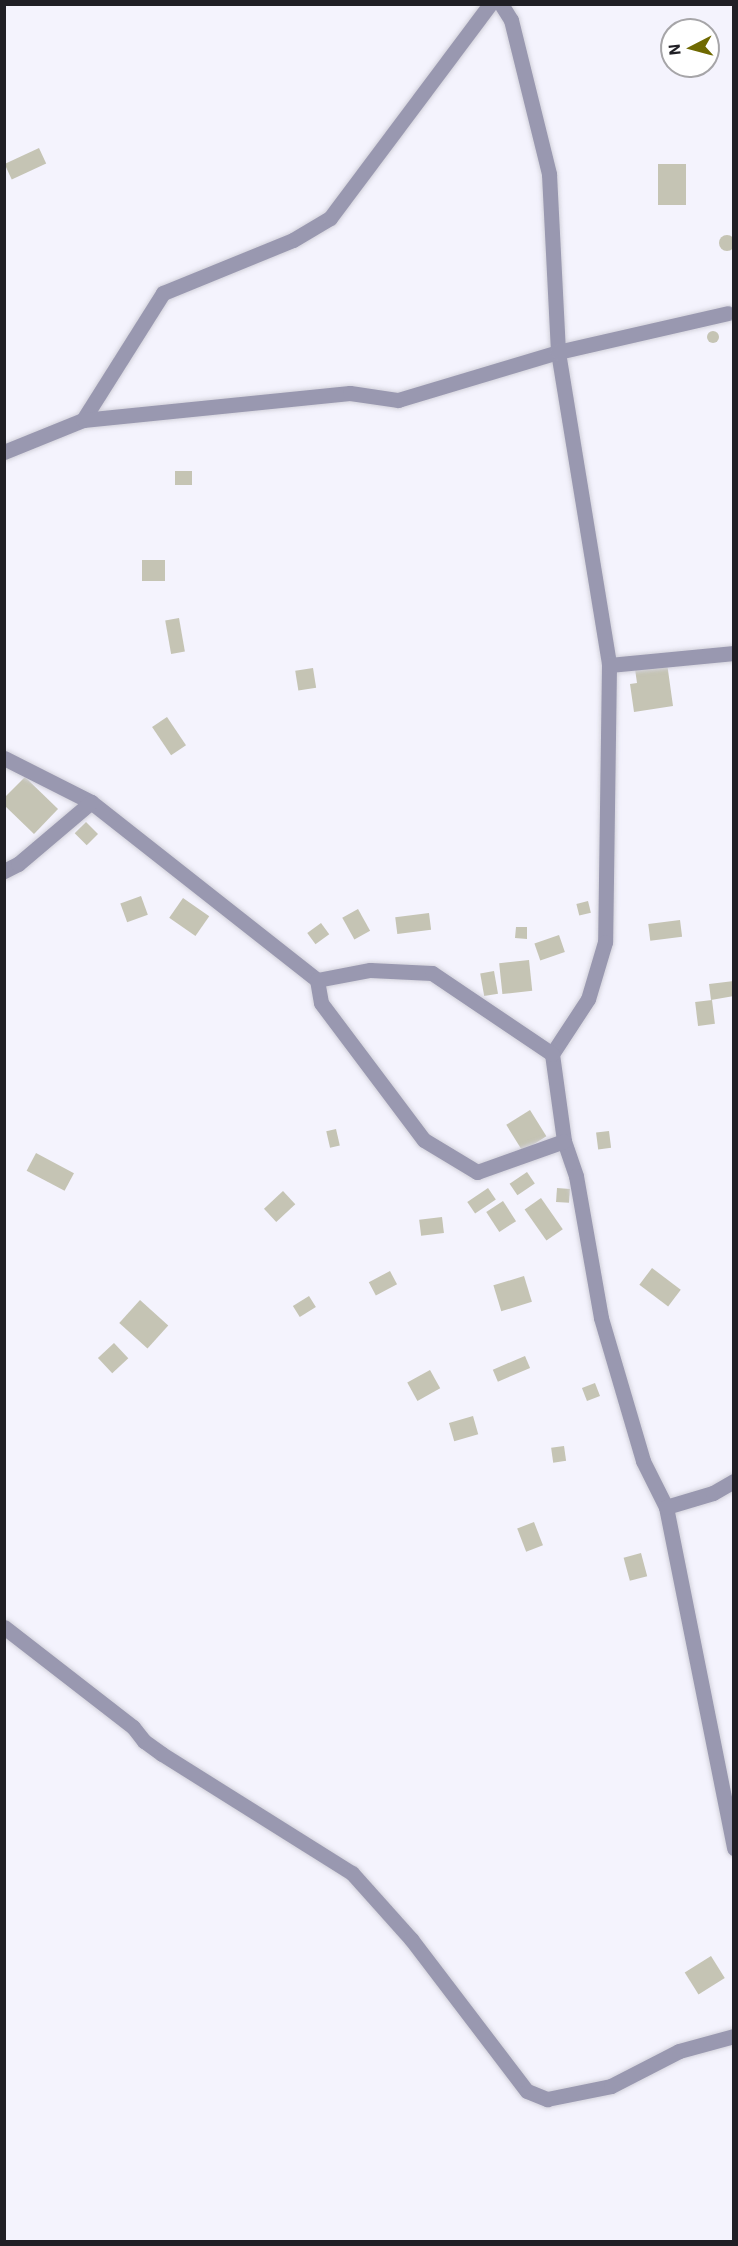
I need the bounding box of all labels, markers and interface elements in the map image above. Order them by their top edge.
north arrow [660,18,720,78]
text: N [664,43,685,56]

